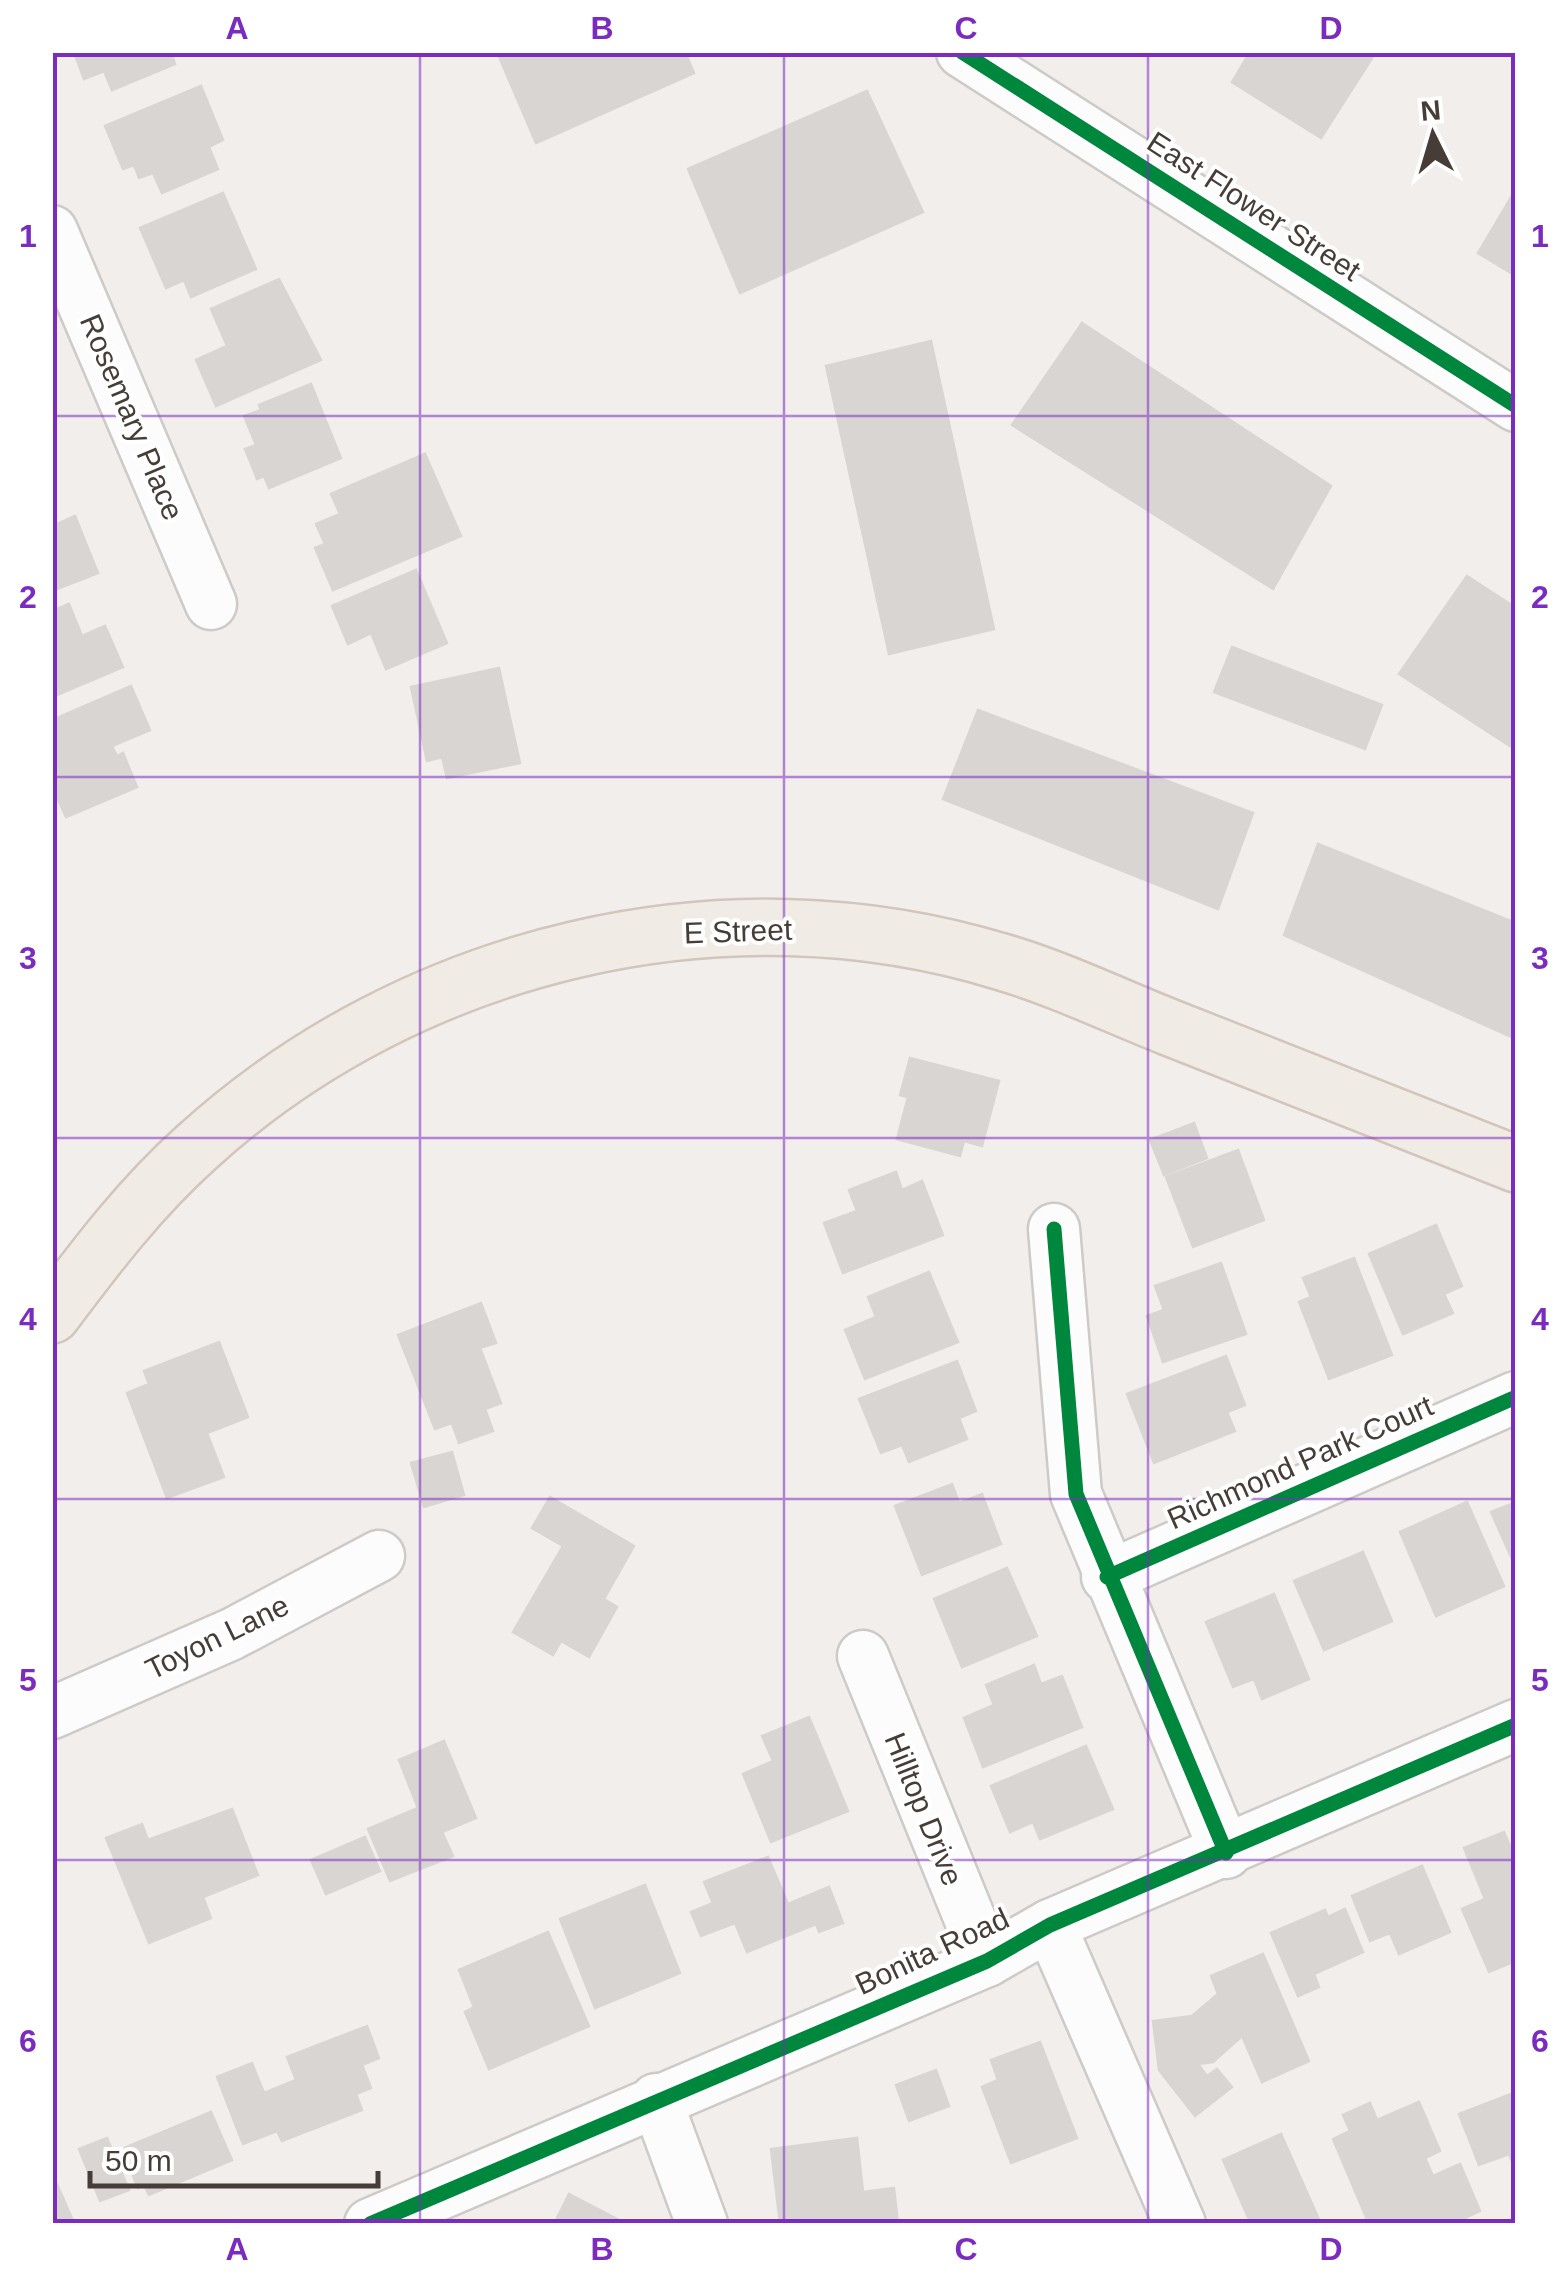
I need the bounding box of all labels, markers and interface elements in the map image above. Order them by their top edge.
text: A [225,10,249,46]
text: B [590,10,614,46]
text: C [954,10,978,46]
text: D [1319,10,1343,46]
north arrow [1383,85,1483,185]
text: N [1419,94,1442,127]
street label: East Flower Street [1142,125,1367,287]
text: 1 [19,218,37,254]
text: 1 [1531,218,1549,254]
street label: Rosemary Place [74,309,190,525]
text: 2 [19,579,37,615]
text: 2 [1531,579,1549,615]
street label: E Street [683,913,793,949]
text: 3 [19,940,37,976]
text: 3 [1531,940,1549,976]
text: 4 [19,1301,37,1337]
text: 4 [1531,1301,1549,1337]
street label: Richmond Park Court [1162,1388,1438,1535]
street label: Toyon Lane [140,1588,294,1686]
text: 5 [19,1662,37,1698]
text: 5 [1531,1662,1549,1698]
street label: Hilltop Drive [878,1728,970,1890]
street label: Bonita Road [850,1901,1014,2001]
text: 6 [19,2023,37,2059]
text: 6 [1531,2023,1549,2059]
scale bar [90,2126,378,2188]
text: 50 m [105,2144,172,2177]
text: A [225,2231,249,2267]
text: B [590,2231,614,2267]
text: C [954,2231,978,2267]
text: D [1319,2231,1343,2267]

